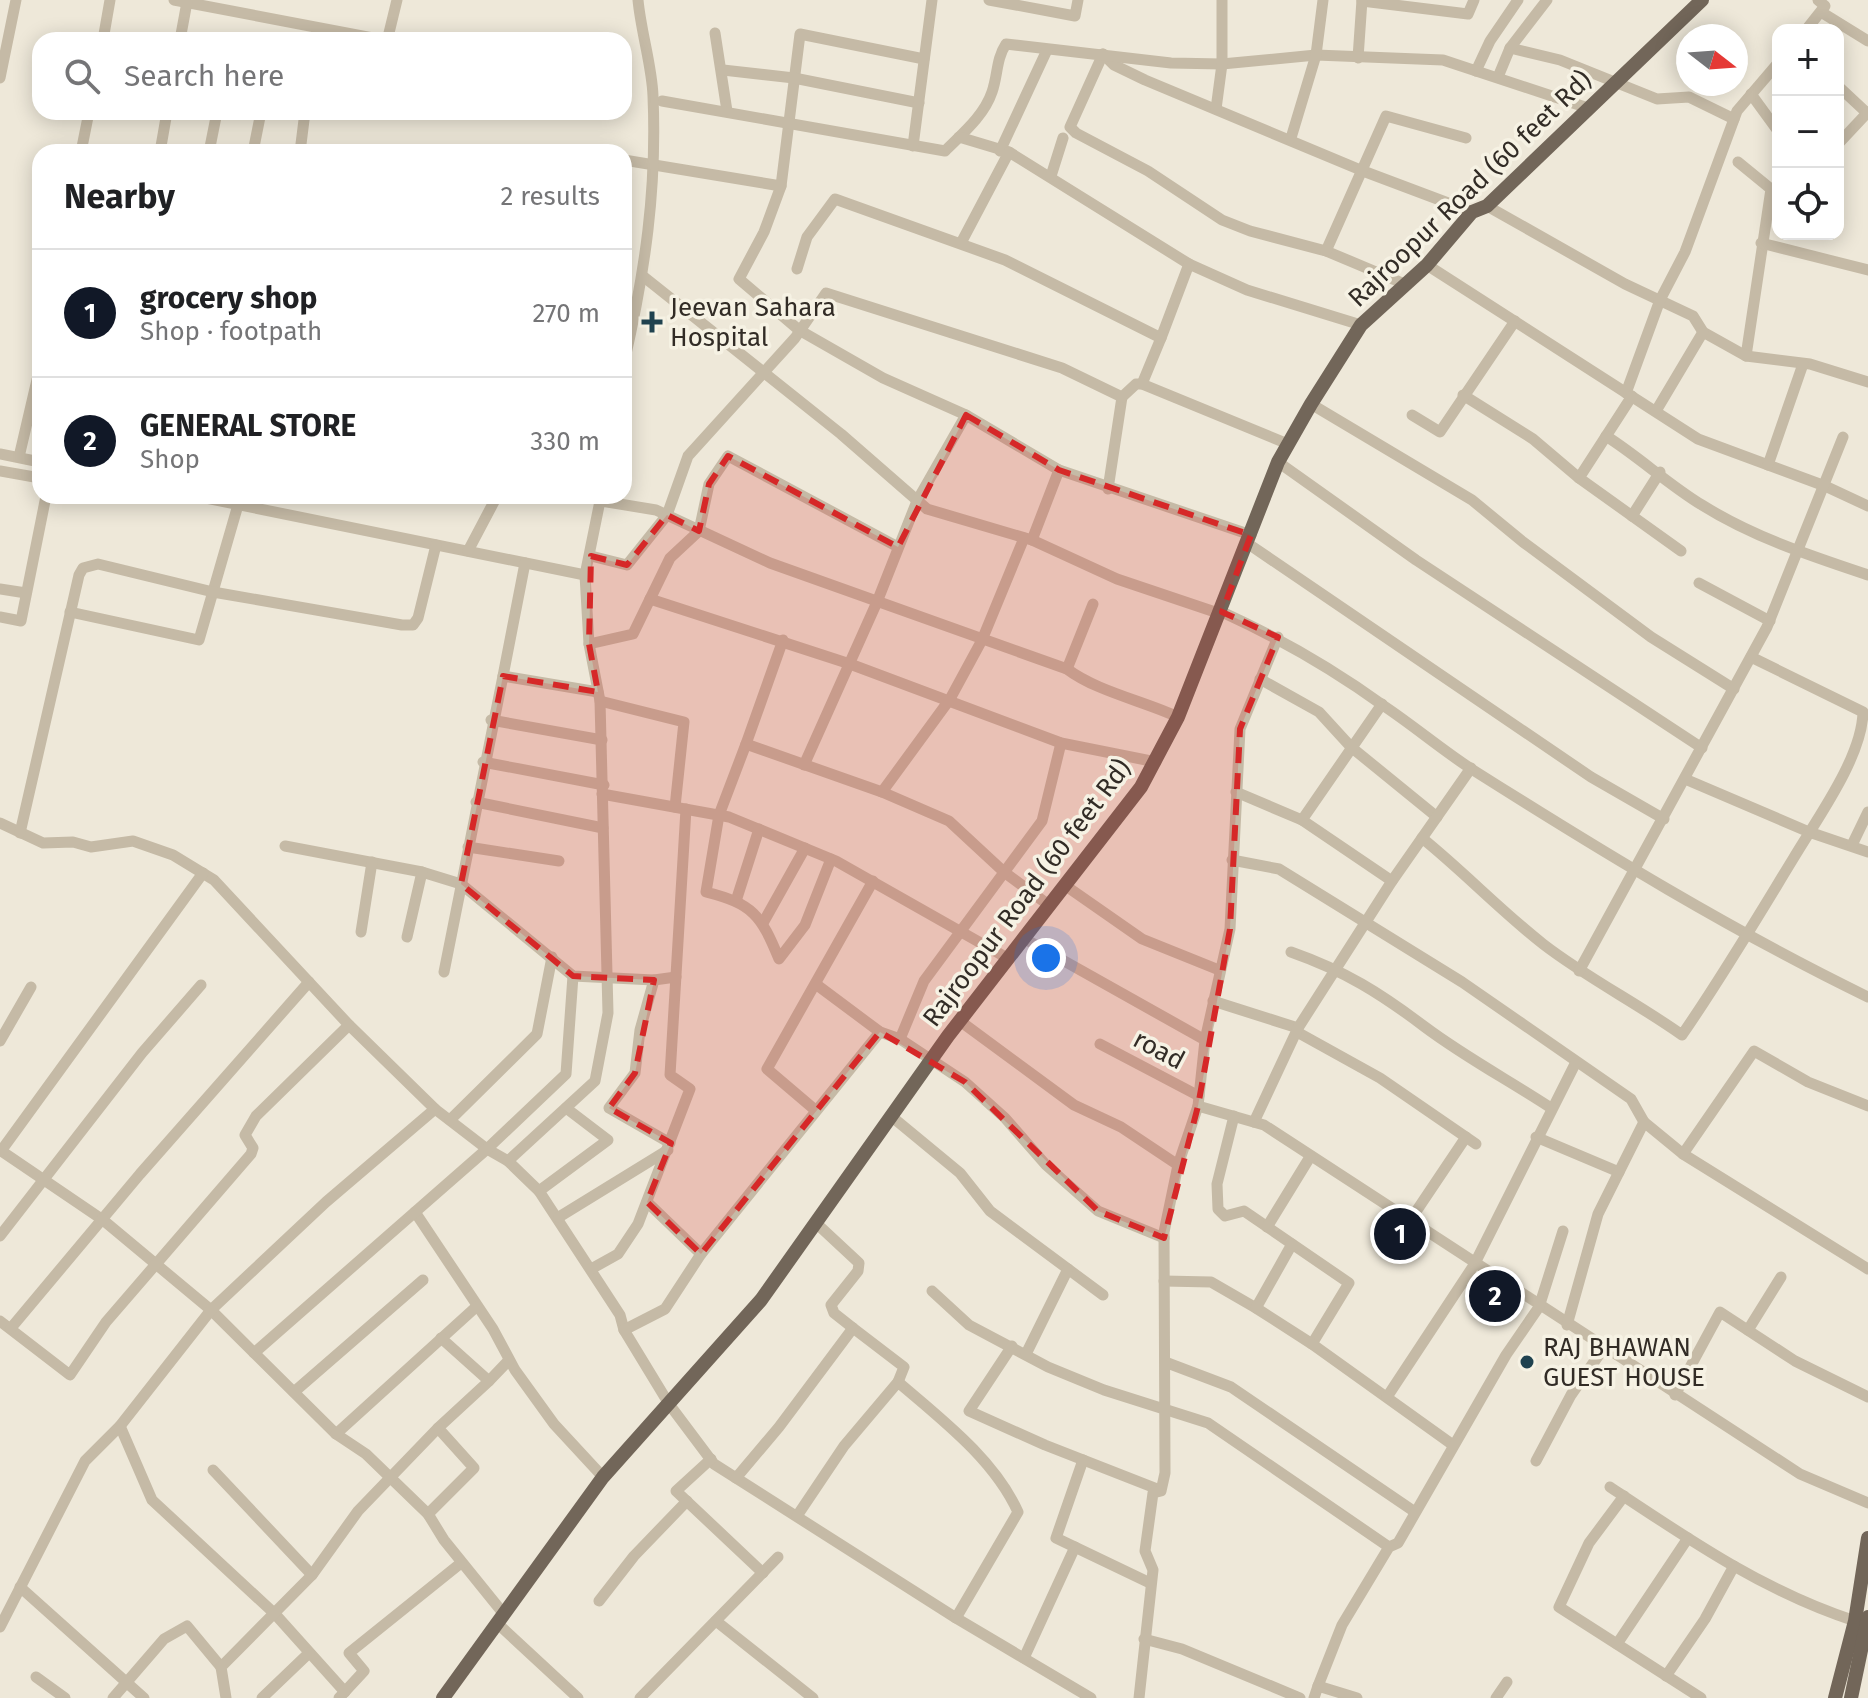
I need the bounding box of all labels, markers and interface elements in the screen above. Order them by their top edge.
north arrow [1676,24,1748,96]
map controls [1772,24,1844,240]
button: + [1772,24,1844,96]
search box [32,32,632,120]
icon: search [60,54,104,98]
text: Search here [124,58,284,94]
street label: Rajroopur Road (60 feet Rd) [1342,64,1598,314]
button: − [1772,96,1844,168]
button: locate [1772,168,1844,240]
text: Nearby [64,176,175,217]
text: 2 results [500,181,600,212]
text: grocery shop [140,280,317,316]
place label: Jeevan Sahara Hospital [670,292,836,353]
text: 1 [84,298,96,329]
text: 270 m [532,298,600,329]
marker: Jeevan Sahara Hospital [641,311,663,333]
text: Shop · footpath [140,316,322,347]
text: GENERAL STORE [140,408,356,444]
text: 2 [83,426,97,457]
text: 330 m [530,426,600,457]
text: Shop [140,444,200,475]
street label: Rajroopur Road (60 feet Rd) [916,753,1138,1033]
your location [1026,938,1066,978]
street label: road [1128,1024,1190,1076]
pin: 1 [1374,1204,1426,1264]
pin: 2 [1469,1266,1521,1326]
place label: RAJ BHAWAN GUEST HOUSE [1543,1332,1705,1393]
marker: RAJ BHAWAN GUEST HOUSE [1518,1353,1536,1371]

